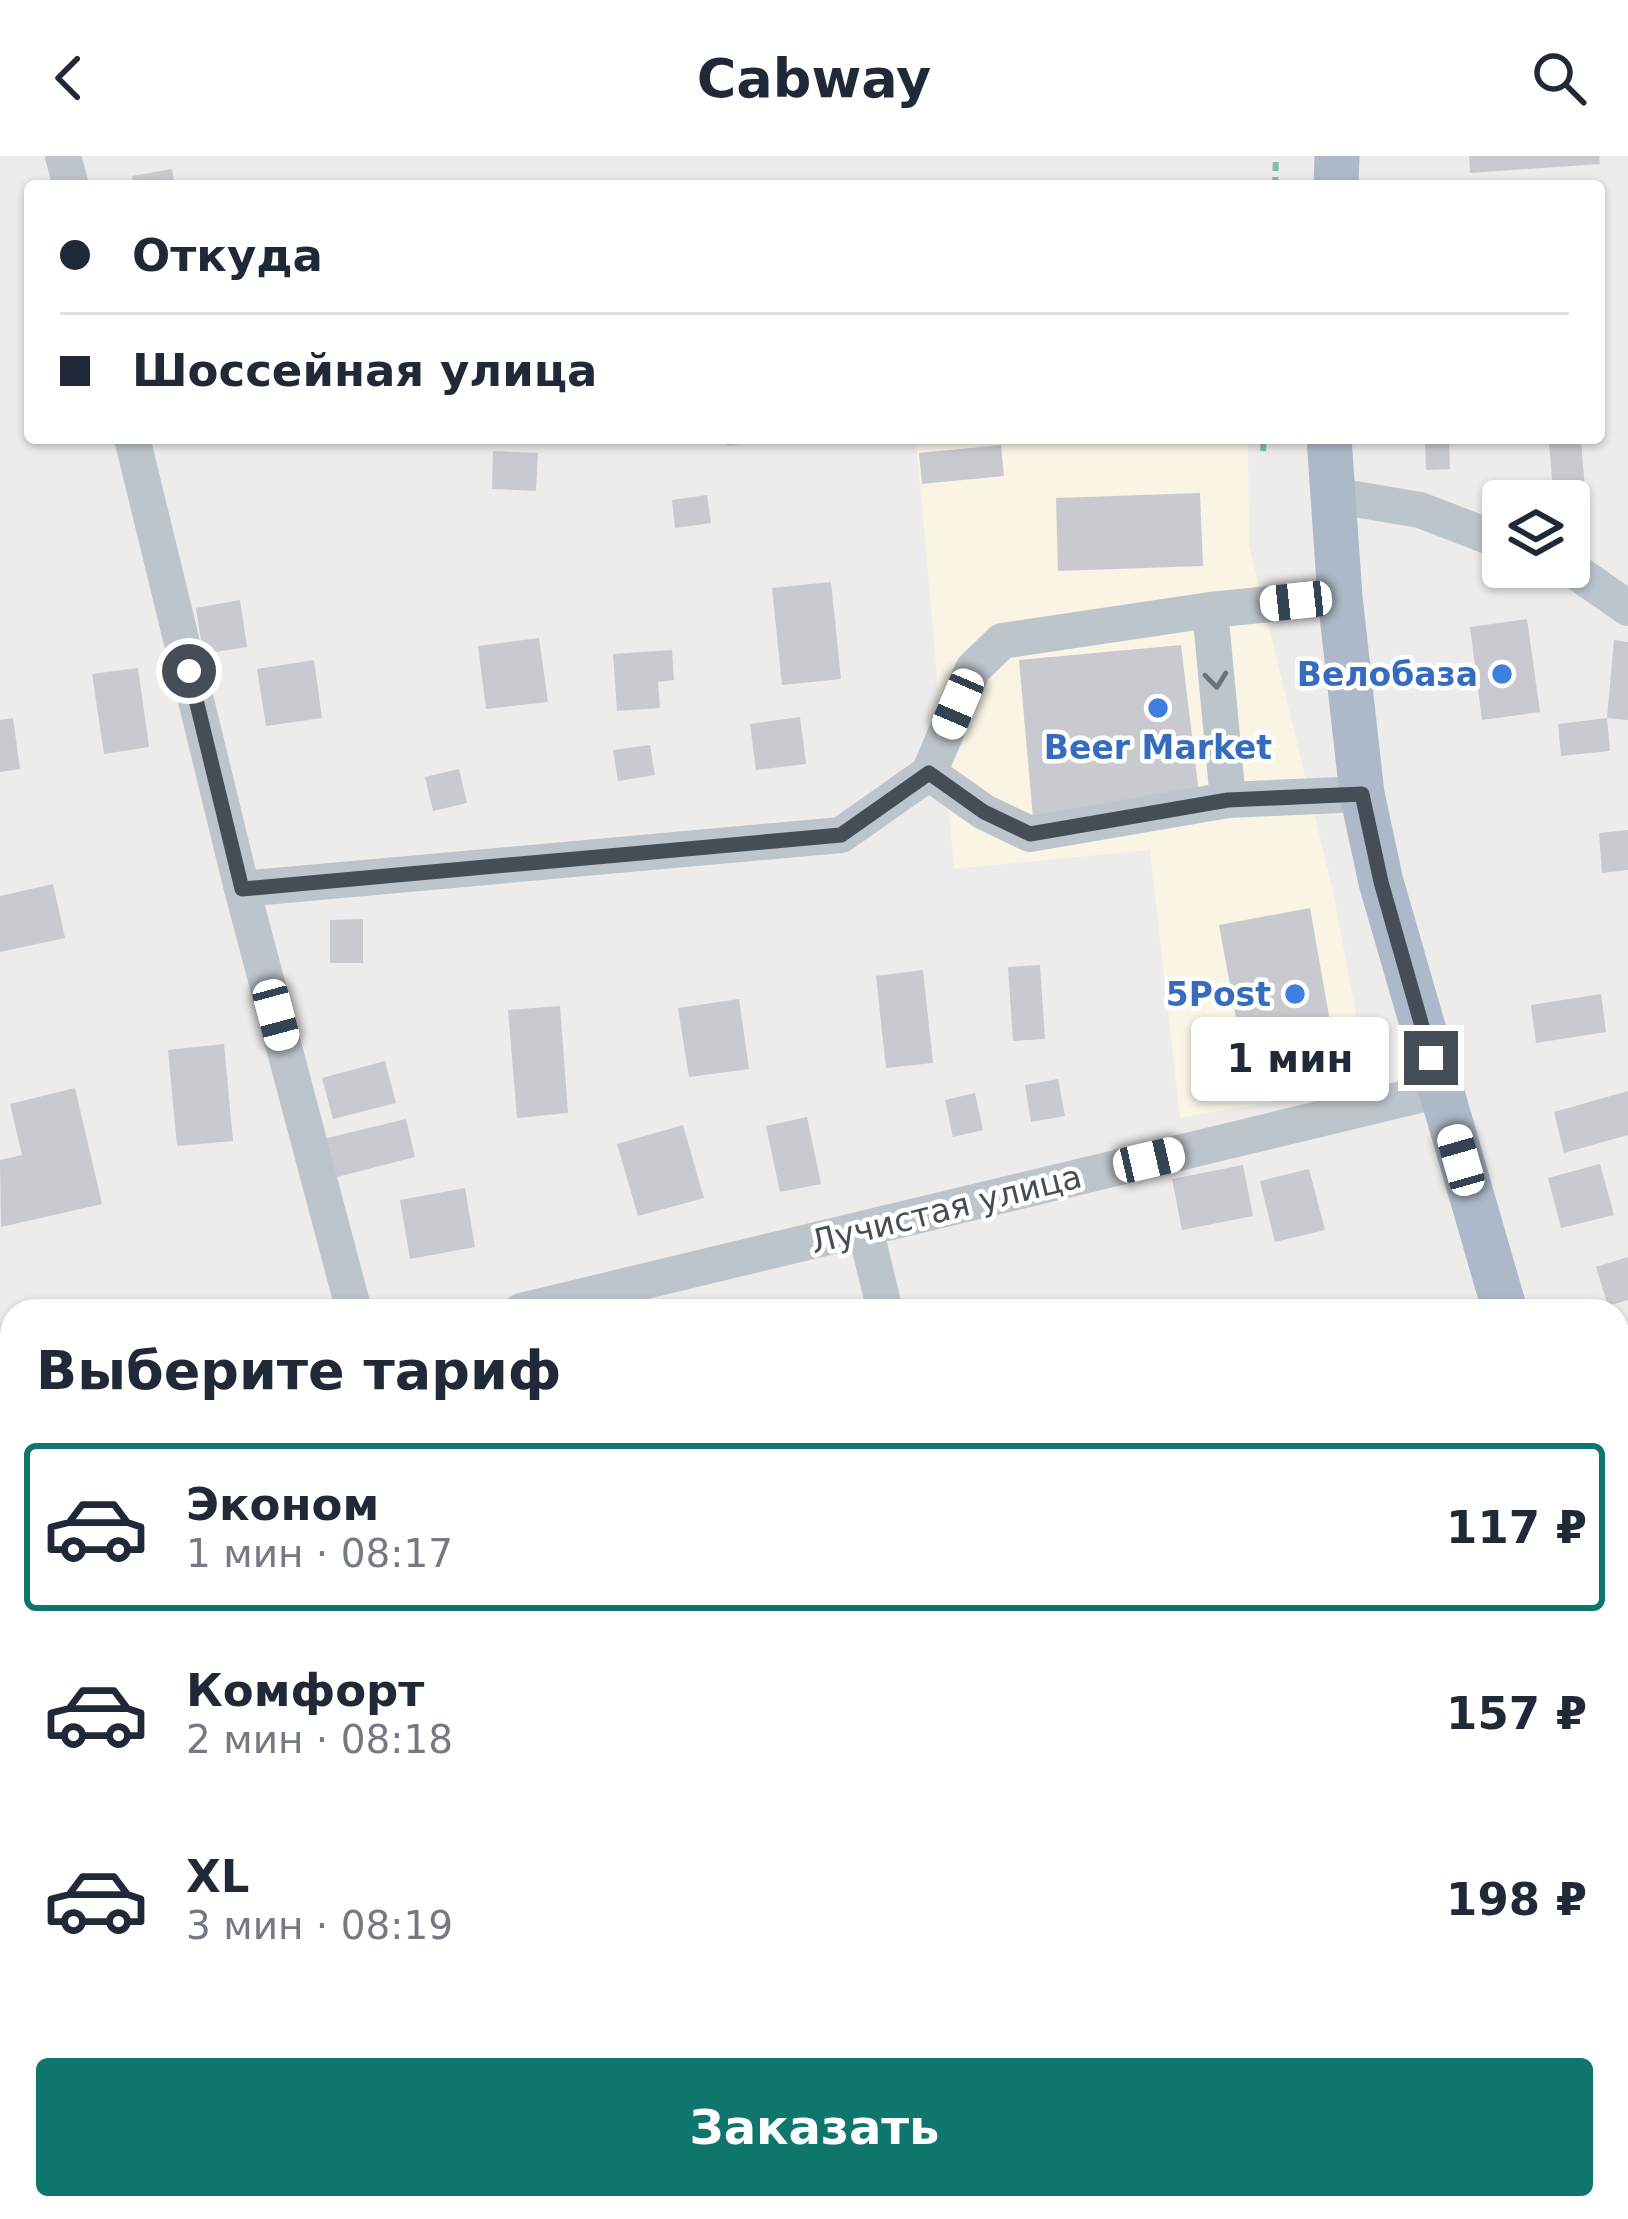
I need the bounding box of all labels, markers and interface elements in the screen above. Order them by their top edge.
icon: back [36,45,102,111]
icon: search [1526,45,1592,111]
text: Cabway [697,47,931,110]
text: Откуда [132,229,323,282]
text: Шоссейная улица [132,344,597,397]
map controls [1482,480,1590,588]
button: layers [1482,480,1590,588]
car [1258,579,1334,623]
route start [162,644,216,698]
place label: Велобаза [1297,655,1478,694]
marker: Велобаза [1489,661,1515,687]
car [927,664,989,744]
one-way arrow [1203,671,1228,690]
marker: Beer Market [1145,695,1171,721]
place label: Beer Market [1044,728,1272,767]
place label: 5Post [1166,975,1271,1014]
car [249,976,303,1054]
marker: 5Post [1282,981,1308,1007]
callout: 1 мин [1191,1016,1389,1100]
route end [1404,1031,1458,1085]
text: 1 мин [1227,1036,1353,1081]
car [1434,1120,1488,1200]
car [1110,1134,1188,1186]
street label: Лучистая улица [806,1156,1086,1262]
text: Выберите тариф [36,1339,561,1402]
icon: car [42,1473,150,1581]
text: Эконом [186,1478,379,1531]
text: 117 ₽ [1446,1501,1587,1554]
text: 1 мин · 08:17 [186,1531,453,1576]
icon: car [42,1659,150,1767]
text: Комфорт [186,1664,424,1717]
text: 157 ₽ [1446,1687,1587,1740]
text: 2 мин · 08:18 [186,1717,453,1762]
icon: car [42,1845,150,1953]
text: XL [186,1850,249,1903]
text: 198 ₽ [1446,1873,1587,1926]
text: 3 мин · 08:19 [186,1903,453,1948]
button: Заказать [36,2058,1593,2196]

